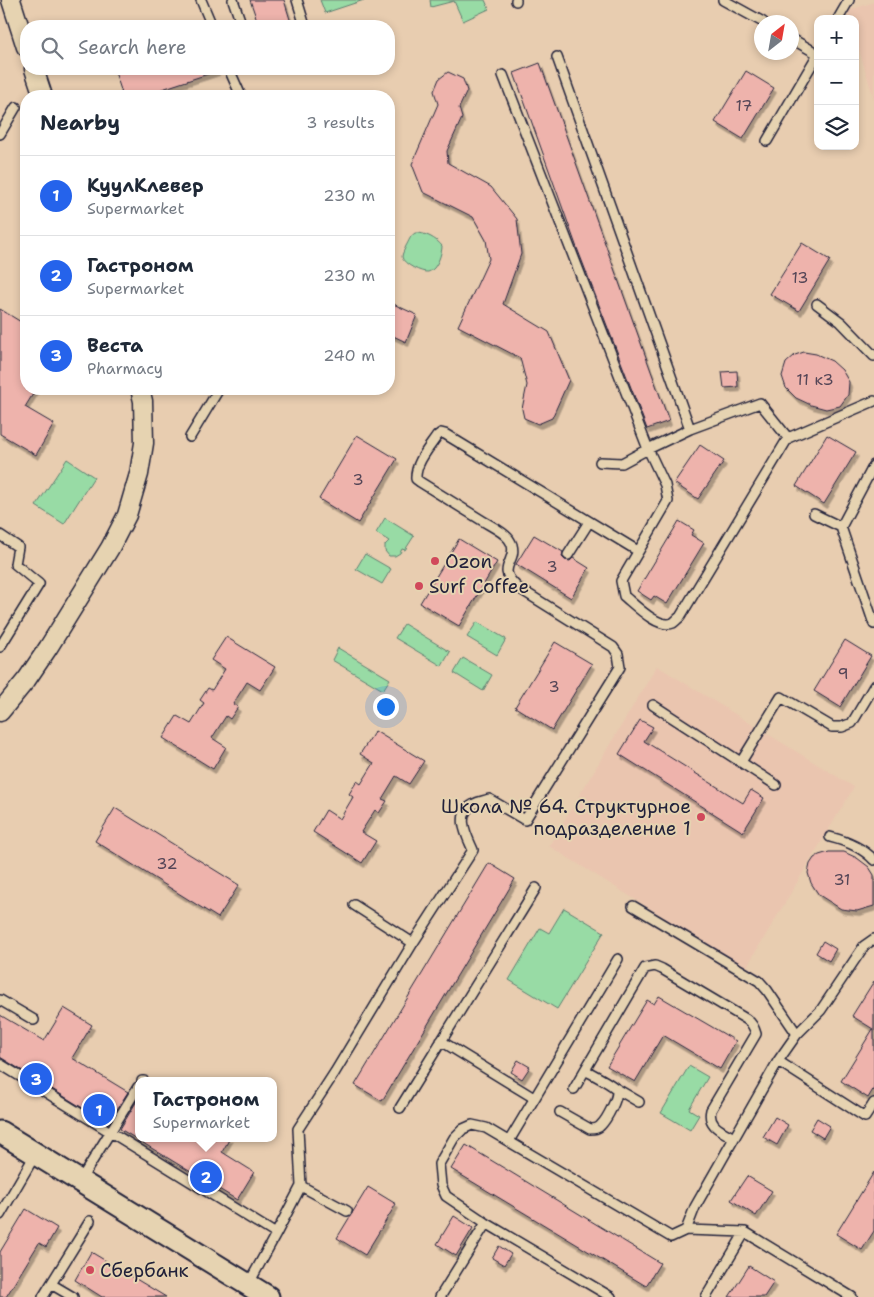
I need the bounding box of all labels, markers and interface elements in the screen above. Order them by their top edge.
north arrow [754,15,799,60]
map controls [814,15,859,150]
button: + [814,15,859,60]
search box [20,20,395,75]
icon: search [38,34,66,62]
text: Search here [78,35,187,60]
button: − [814,60,859,105]
house number: 17 [735,95,753,116]
button: layers [814,105,859,150]
text: Nearby [40,109,120,137]
text: 3 results [306,112,375,133]
text: КуулКлевер [87,173,204,198]
text: 1 [52,185,60,206]
text: 230 m [323,185,375,206]
text: Supermarket [87,198,184,219]
text: Гастроном [87,253,194,278]
text: 2 [50,265,62,286]
text: 230 m [323,265,375,286]
house number: 13 [791,267,809,288]
text: Supermarket [87,278,184,299]
text: Веста [87,333,143,358]
text: 3 [50,345,62,366]
text: 240 m [323,345,375,366]
text: Pharmacy [87,358,163,379]
house number: 11 к3 [796,369,834,390]
house number: 3 [352,469,364,490]
place label: Ozon [445,549,492,574]
marker: Ozon [429,555,441,567]
house number: 3 [546,556,558,577]
place label: Surf Coffee [429,574,529,599]
marker: Surf Coffee [413,580,425,592]
house number: 9 [837,663,849,684]
house number: 3 [548,676,560,697]
your location [373,694,399,720]
place label: Школа № 64. Структурное подразделение 1 [441,794,691,841]
marker: Школа № 64. Структурное подразделение 1 [695,811,707,823]
house number: 32 [156,853,178,874]
house number: 31 [833,869,851,890]
pin: 3 [20,1060,52,1098]
popup [135,1077,277,1142]
text: Гастроном [153,1087,259,1112]
pin: 1 [83,1091,115,1129]
text: Supermarket [153,1112,250,1133]
pin: 2 [190,1158,222,1196]
place label: Сбербанк [100,1258,189,1283]
marker: Сбербанк [84,1264,96,1276]

